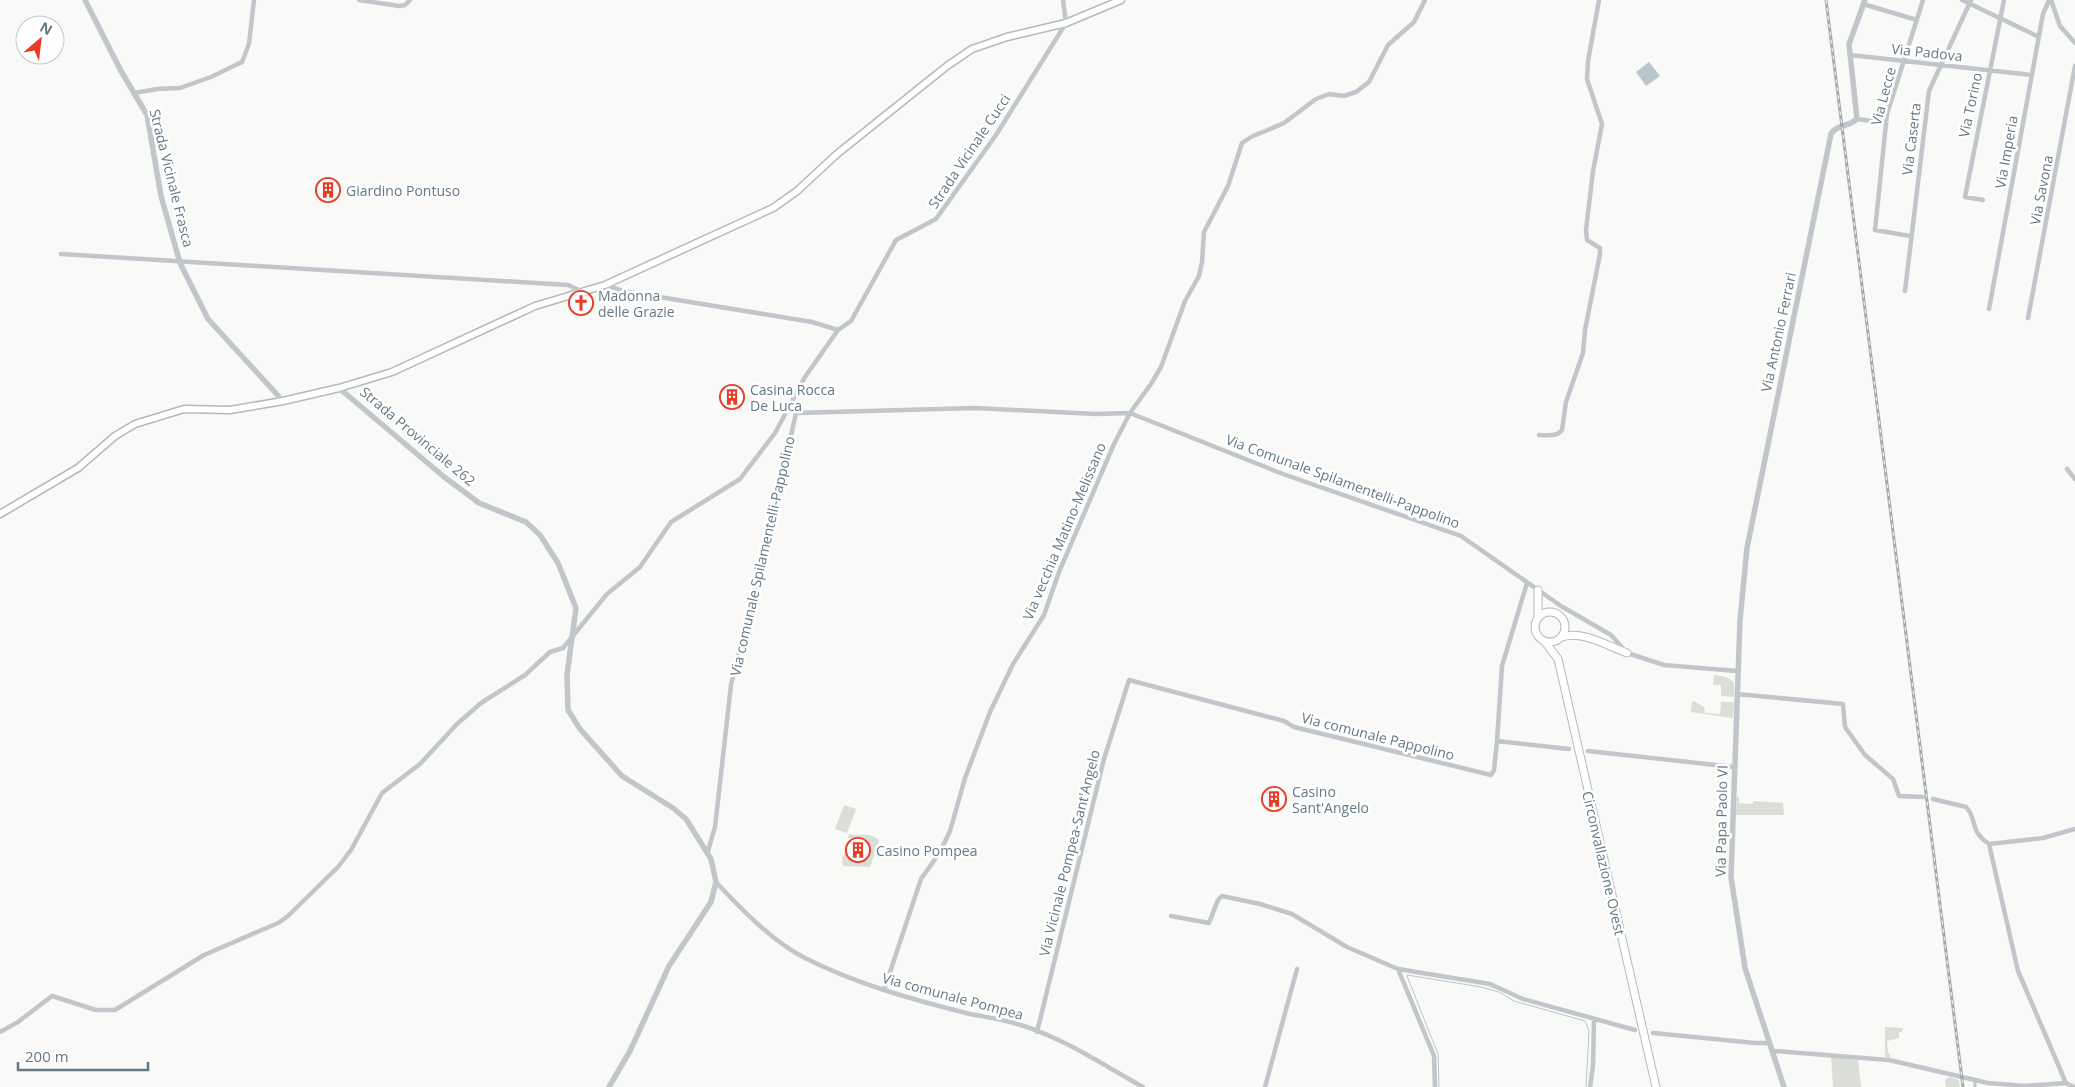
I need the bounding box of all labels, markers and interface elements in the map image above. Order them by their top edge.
north arrow [15,15,65,65]
text: N [37,17,56,39]
street label: Via Padova [1891,39,1963,65]
street label: Via Lecce [1866,65,1900,127]
street label: Via Torino [1954,71,1986,139]
street label: Strada Vicinale Cucci [924,90,1014,212]
street label: Via Caserta [1897,102,1925,176]
street label: Strada Vicinale Frasca [146,107,198,249]
street label: Via Imperia [1990,114,2022,190]
street label: Via Savona [2025,154,2057,226]
building icon: Giardino Pontuso [315,177,341,203]
place label: Giardino Pontuso [346,181,460,200]
street label: Via Antonio Ferrari [1756,270,1800,394]
place label: Madonna delle Grazie [598,286,675,321]
church icon: Madonna delle Grazie [568,290,594,316]
place label: Casina Rocca De Luca [750,380,835,415]
street label: Strada Provinciale 262 [356,382,480,490]
building icon: Casina Rocca De Luca [719,384,745,410]
street label: Via Comunale Spilamentelli-Pappolino [1223,430,1463,532]
street label: Via comunale Spilamentelli-Pappolino [725,434,799,678]
street label: Via vecchia Matino-Melissano [1018,439,1110,623]
street label: Via comunale Pappolino [1299,708,1457,764]
street label: Via Vicinale Pompea-Sant'Angelo [1034,748,1104,958]
street label: Via Papa Paolo VI [1711,765,1731,877]
place label: Casino Sant'Angelo [1292,782,1369,817]
building icon: Casino Sant'Angelo [1261,786,1287,812]
street label: Circonvallazione Ovest [1578,789,1630,937]
building icon: Casino Pompea [845,837,871,863]
place label: Casino Pompea [876,841,977,860]
street label: Via comunale Pompea [880,968,1026,1024]
scale bar [18,1040,148,1072]
text: 200 m [25,1046,69,1066]

